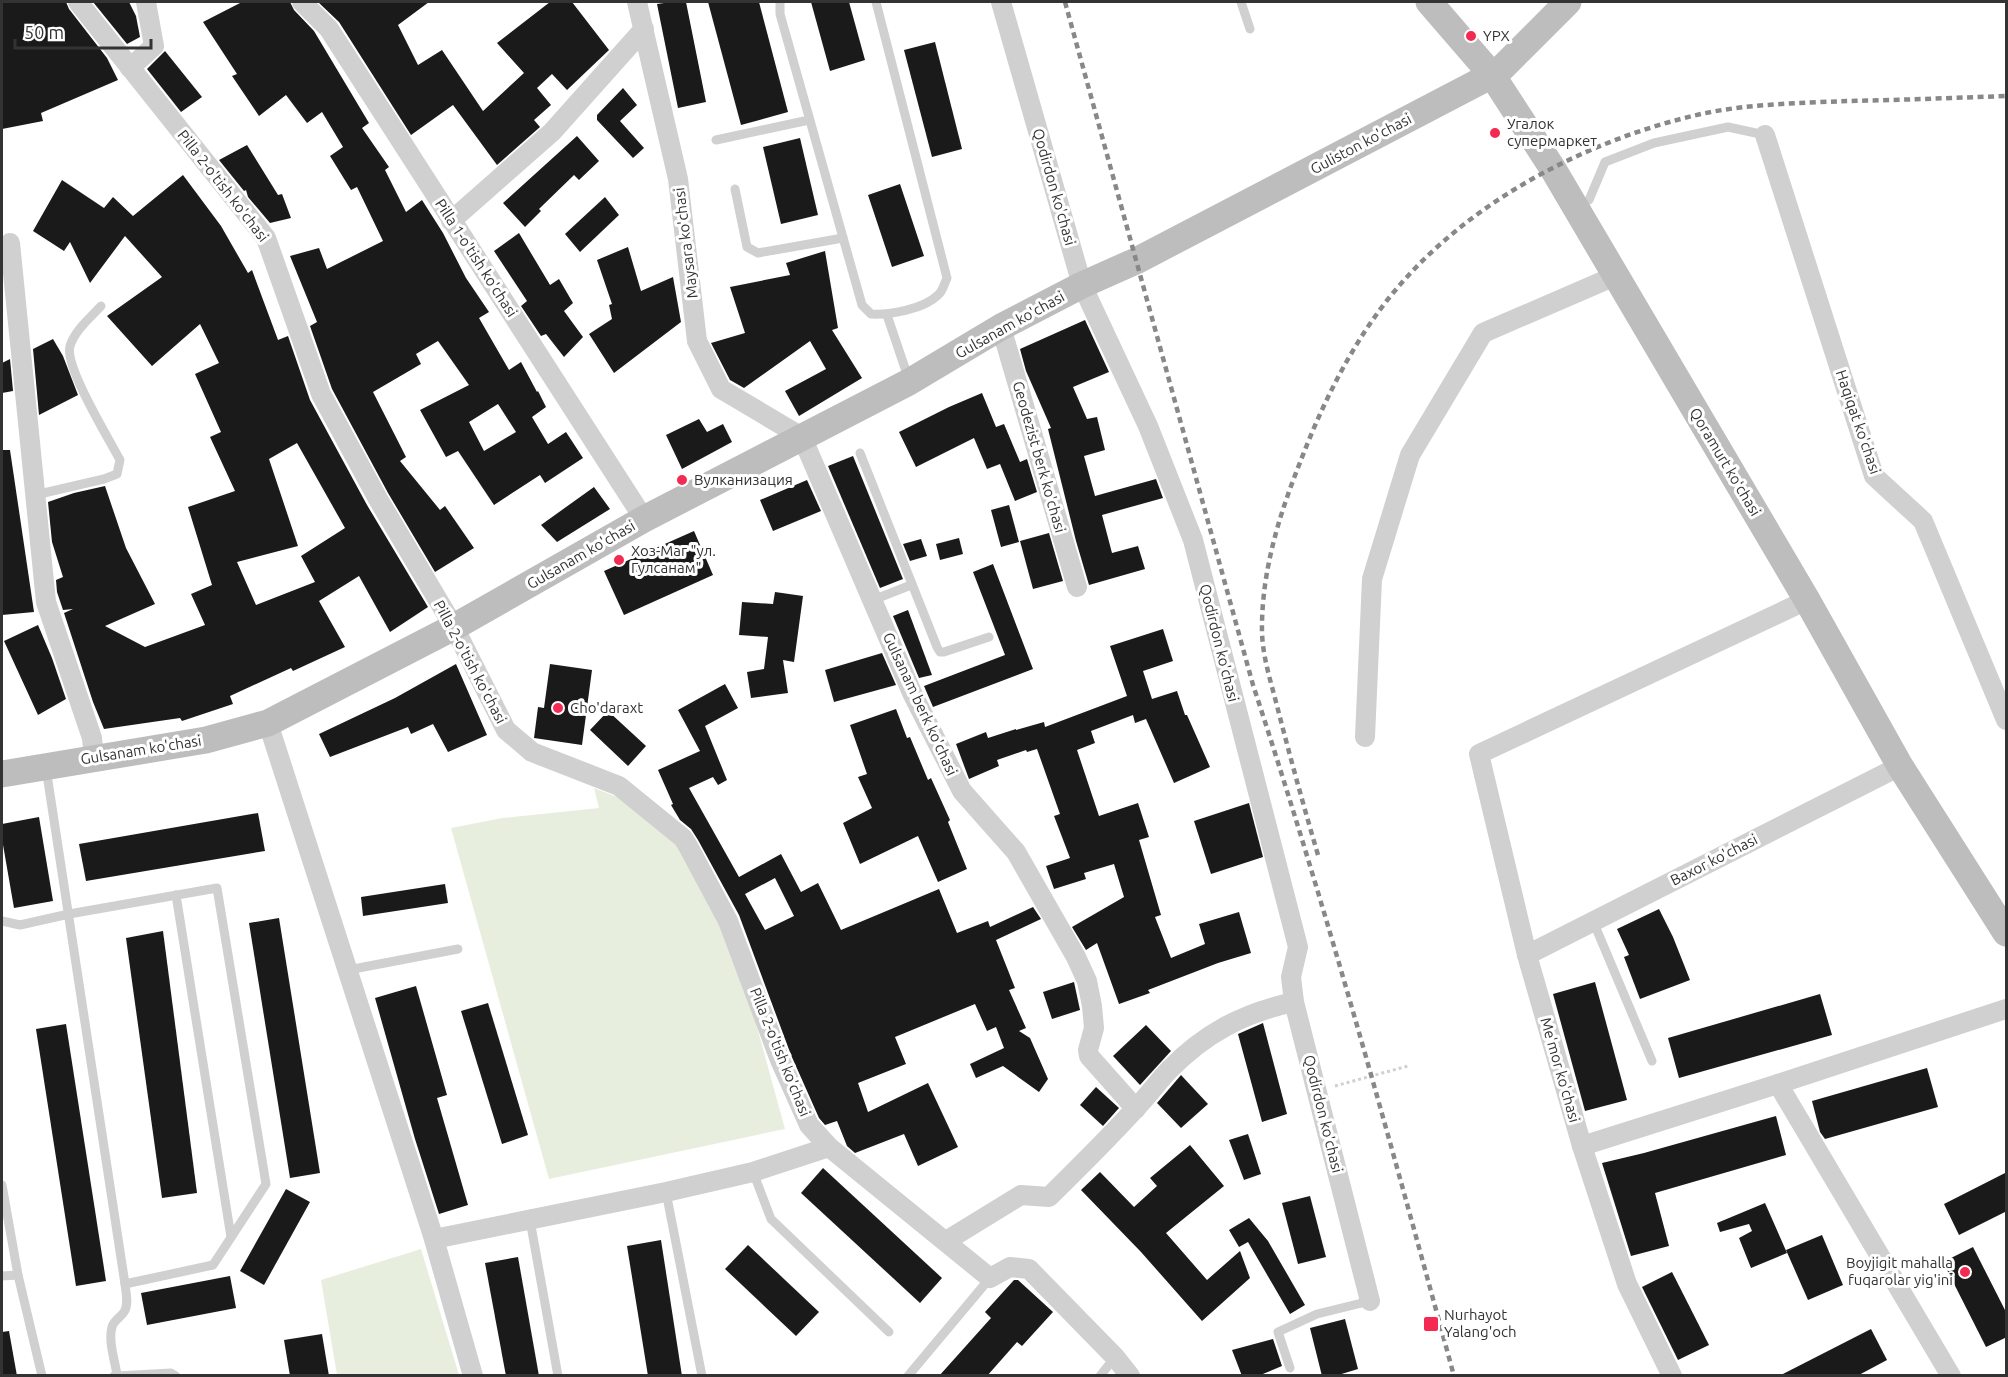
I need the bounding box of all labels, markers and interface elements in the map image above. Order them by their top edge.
scale bar [15,12,152,50]
text: 50 m [24,22,64,42]
place label: YPX [1483,27,1510,44]
marker: YPX [1464,29,1478,43]
street label: Guliston ko'chasi [1307,110,1414,177]
place label: Угалок супермаркет [1507,115,1597,149]
street label: Pilla 2-o'tish ko'chasi [174,126,272,245]
street label: Qodirdon ko'chasi [1030,126,1079,247]
marker: Угалок супермаркет [1488,126,1502,140]
street label: Maysara ko'chasi [670,187,701,300]
street label: Pilla 1-o'tish ko'chasi [432,196,521,320]
street label: Gulsanam ko'chasi [952,288,1067,362]
street label: Haqiqat ko'chasi [1833,367,1884,476]
street label: Geodezist berk ko'chasi [1010,379,1069,535]
street label: Qoramurt koʻchasi [1686,405,1764,519]
place label: Вулканизация [694,471,793,488]
marker: Вулканизация [675,473,689,487]
street label: Gulsanam ko'chasi [524,517,638,592]
place label: Хоз-Маг "ул. Гулсанам" [631,542,716,576]
marker: Хоз-Маг "ул. Гулсанам" [612,553,626,567]
street label: Qodirdon ko'chasi [1197,582,1242,704]
street label: Pilla 2-o'tish ko'chasi [431,597,510,726]
street label: Gulsanam berk ko'chasi [880,630,961,778]
place label: Cho'daraxt [570,699,643,716]
marker: Cho'daraxt [551,701,565,715]
street label: Gulsanam ko'chasi [79,732,203,767]
street label: Baxor ko'chasi [1667,830,1760,889]
street label: Pilla 2-o'tish ko'chasi [747,985,814,1119]
street label: Me'mor ko'chasi [1537,1015,1584,1124]
street label: Qodirdon ko'chasi [1301,1053,1346,1175]
place label: Boyjigit mahalla fuqarolar yig'ini [1846,1254,1953,1288]
marker: Boyjigit mahalla fuqarolar yig'ini [1958,1265,1972,1279]
place label: Nurhayot Yalang'och [1444,1306,1517,1340]
marker: Nurhayot Yalang'och [1422,1315,1440,1333]

